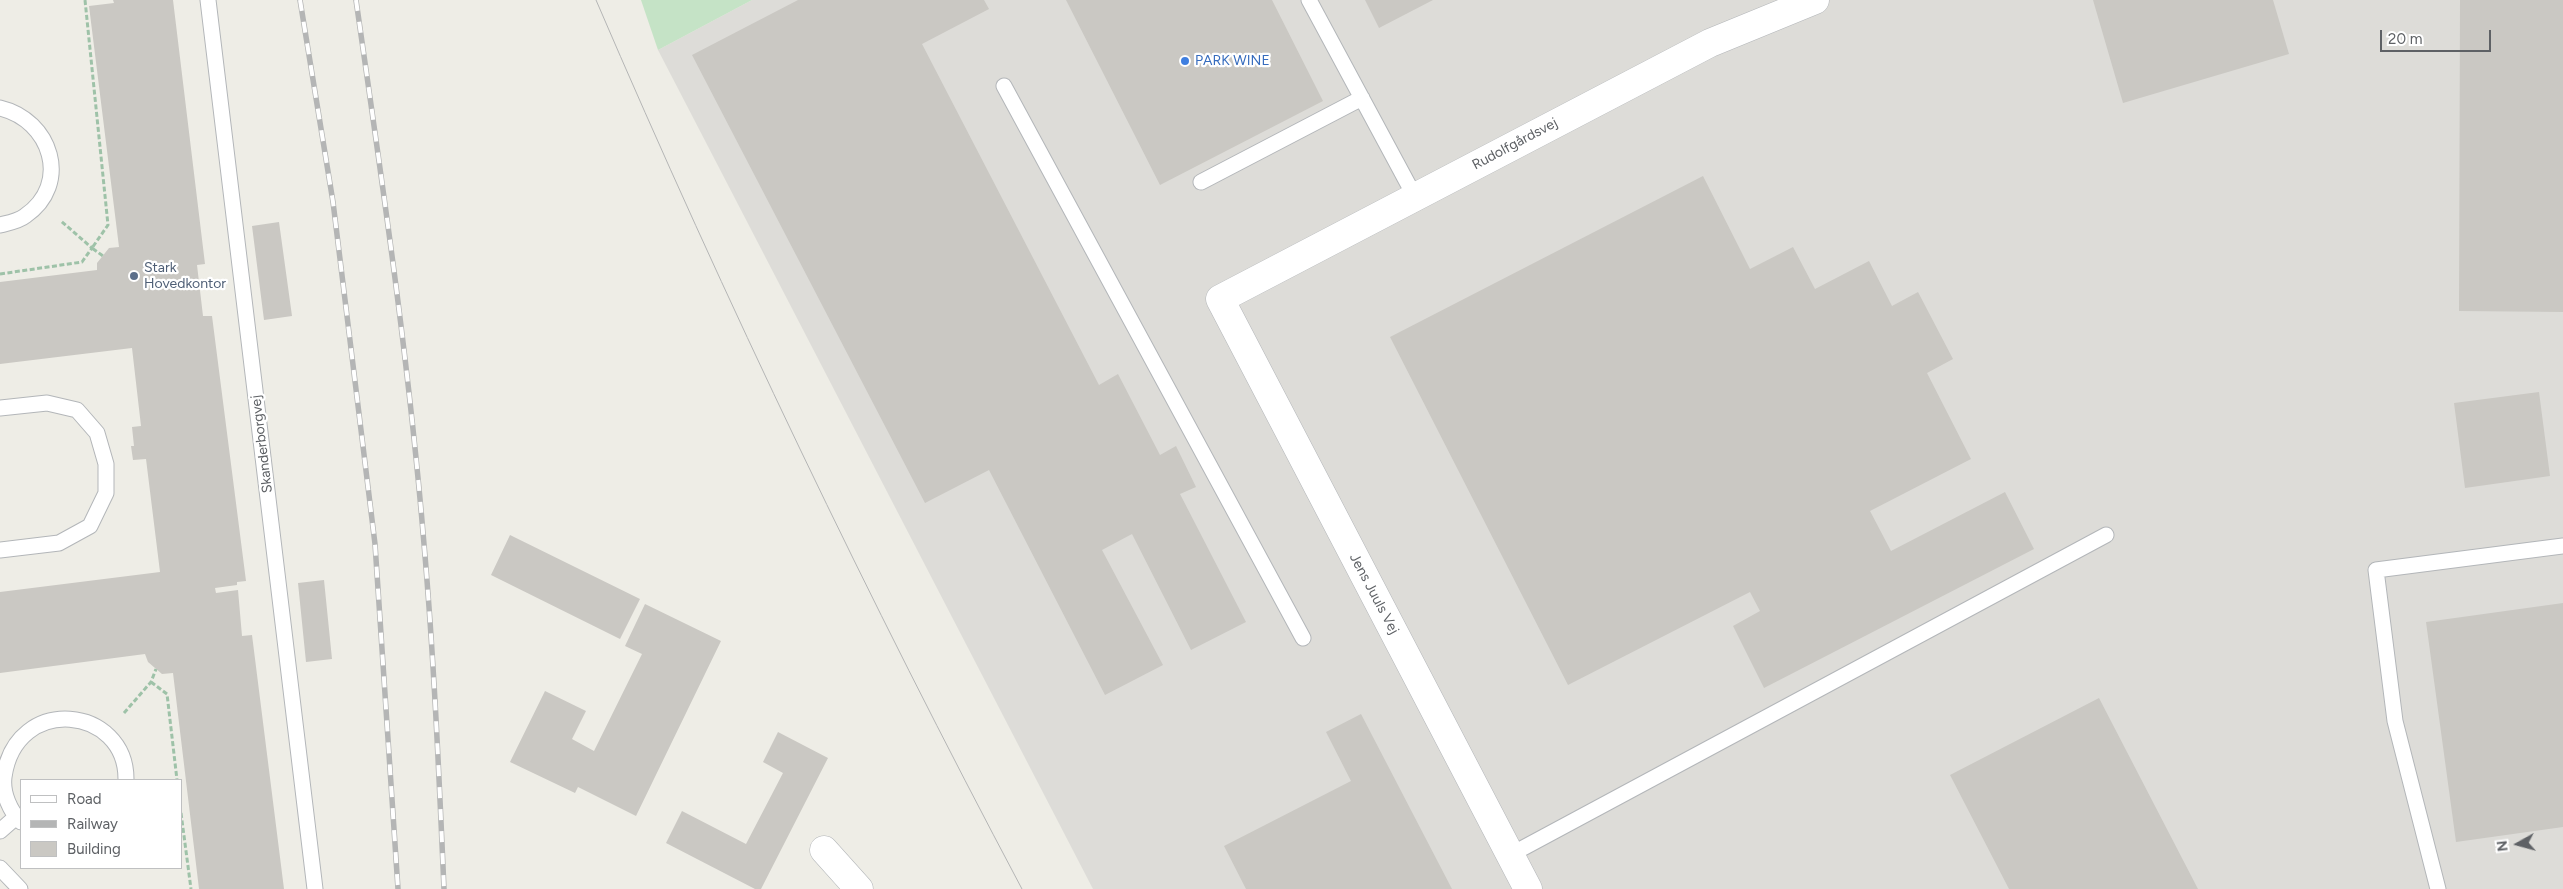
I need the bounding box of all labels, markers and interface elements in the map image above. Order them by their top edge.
scale bar [2383,20,2494,52]
text: 20 m [2388,30,2422,48]
place label: PARK WINE [1195,53,1270,69]
marker: PARK WINE [1179,55,1191,67]
street label: Rudolfgårdsvej [1469,114,1561,174]
place label: Stark Hovedkontor [144,260,226,292]
marker: Stark Hovedkontor [128,270,140,282]
street label: Skanderborgvej [248,394,276,494]
street label: Jens Juuls Vej [1346,551,1402,637]
legend [20,779,182,869]
text: Road [67,790,102,808]
text: Railway [67,815,118,833]
north arrow [2493,819,2543,869]
text: N [2494,839,2512,852]
text: Building [67,840,121,858]

